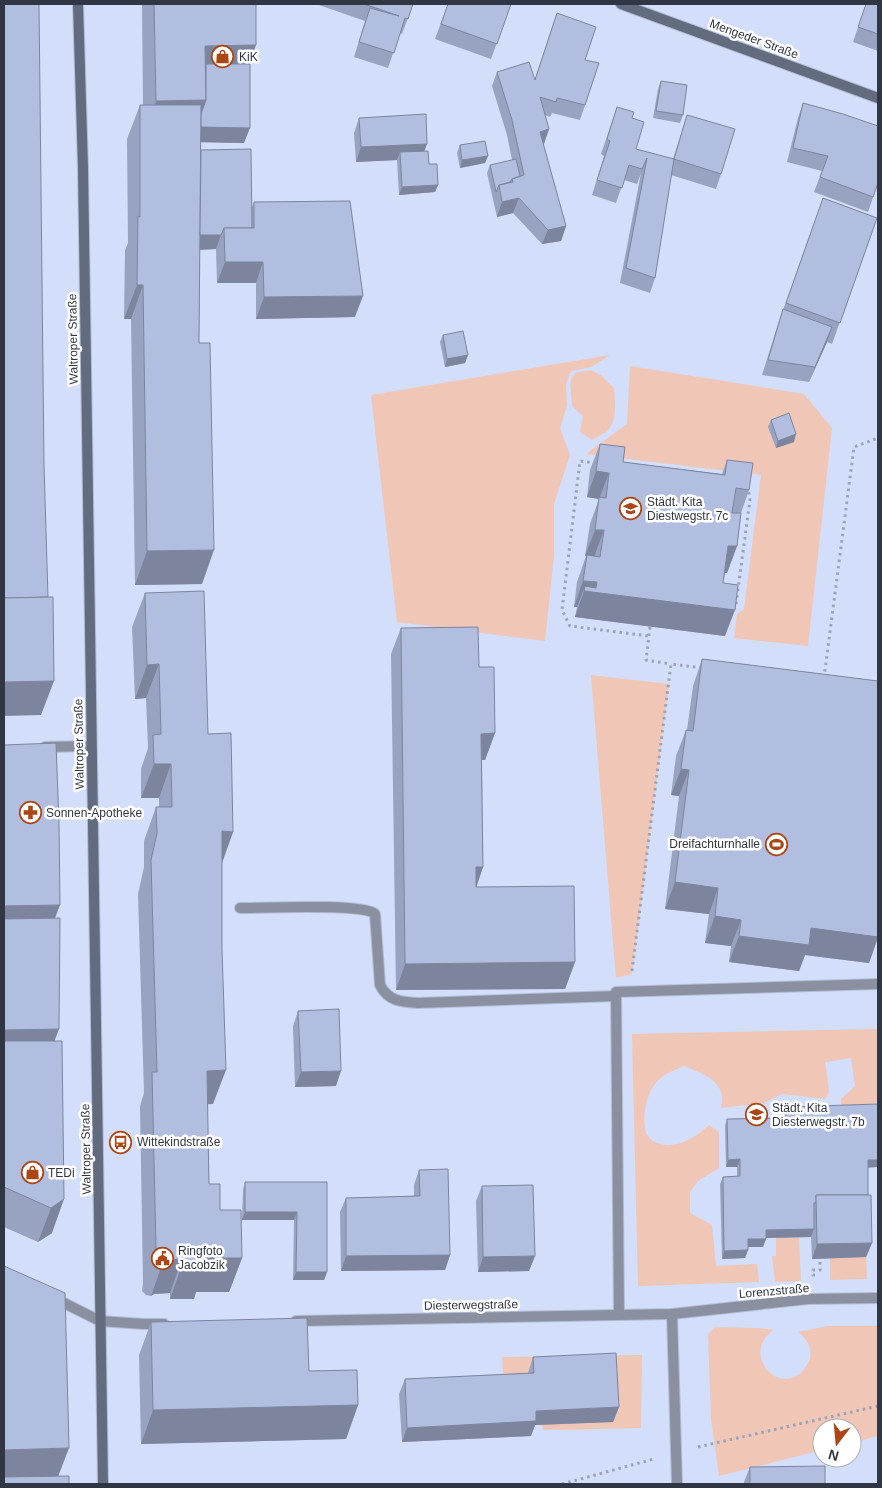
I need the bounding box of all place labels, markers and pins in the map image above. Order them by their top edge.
shop icon: KiK [211,45,235,69]
place label: KiK [239,50,258,64]
place label: Städt. Kita Diestwegstr. 7c [647,495,728,523]
school or university icon: Städt. Kita Diestwegstr. 7c [619,497,643,521]
pharmacy icon: Sonnen-Apotheke [18,801,42,825]
place label: Sonnen-Apotheke [46,806,142,820]
sports icon: Dreifachturnhalle [764,832,788,856]
place label: Dreifachturnhalle [669,837,760,851]
place label: Städt. Kita Diesterwegstr. 7b [772,1101,865,1129]
school or university icon: Städt. Kita Diesterwegstr. 7b [744,1103,768,1127]
bus stop icon: Wittekindstraße [109,1130,133,1154]
place label: Wittekindstraße [137,1135,221,1149]
shop icon: TEDi [20,1161,44,1185]
place label: TEDi [48,1166,75,1180]
place label: Ringfoto Jacobzik [178,1244,226,1272]
public building icon: Ringfoto Jacobzik [150,1246,174,1270]

